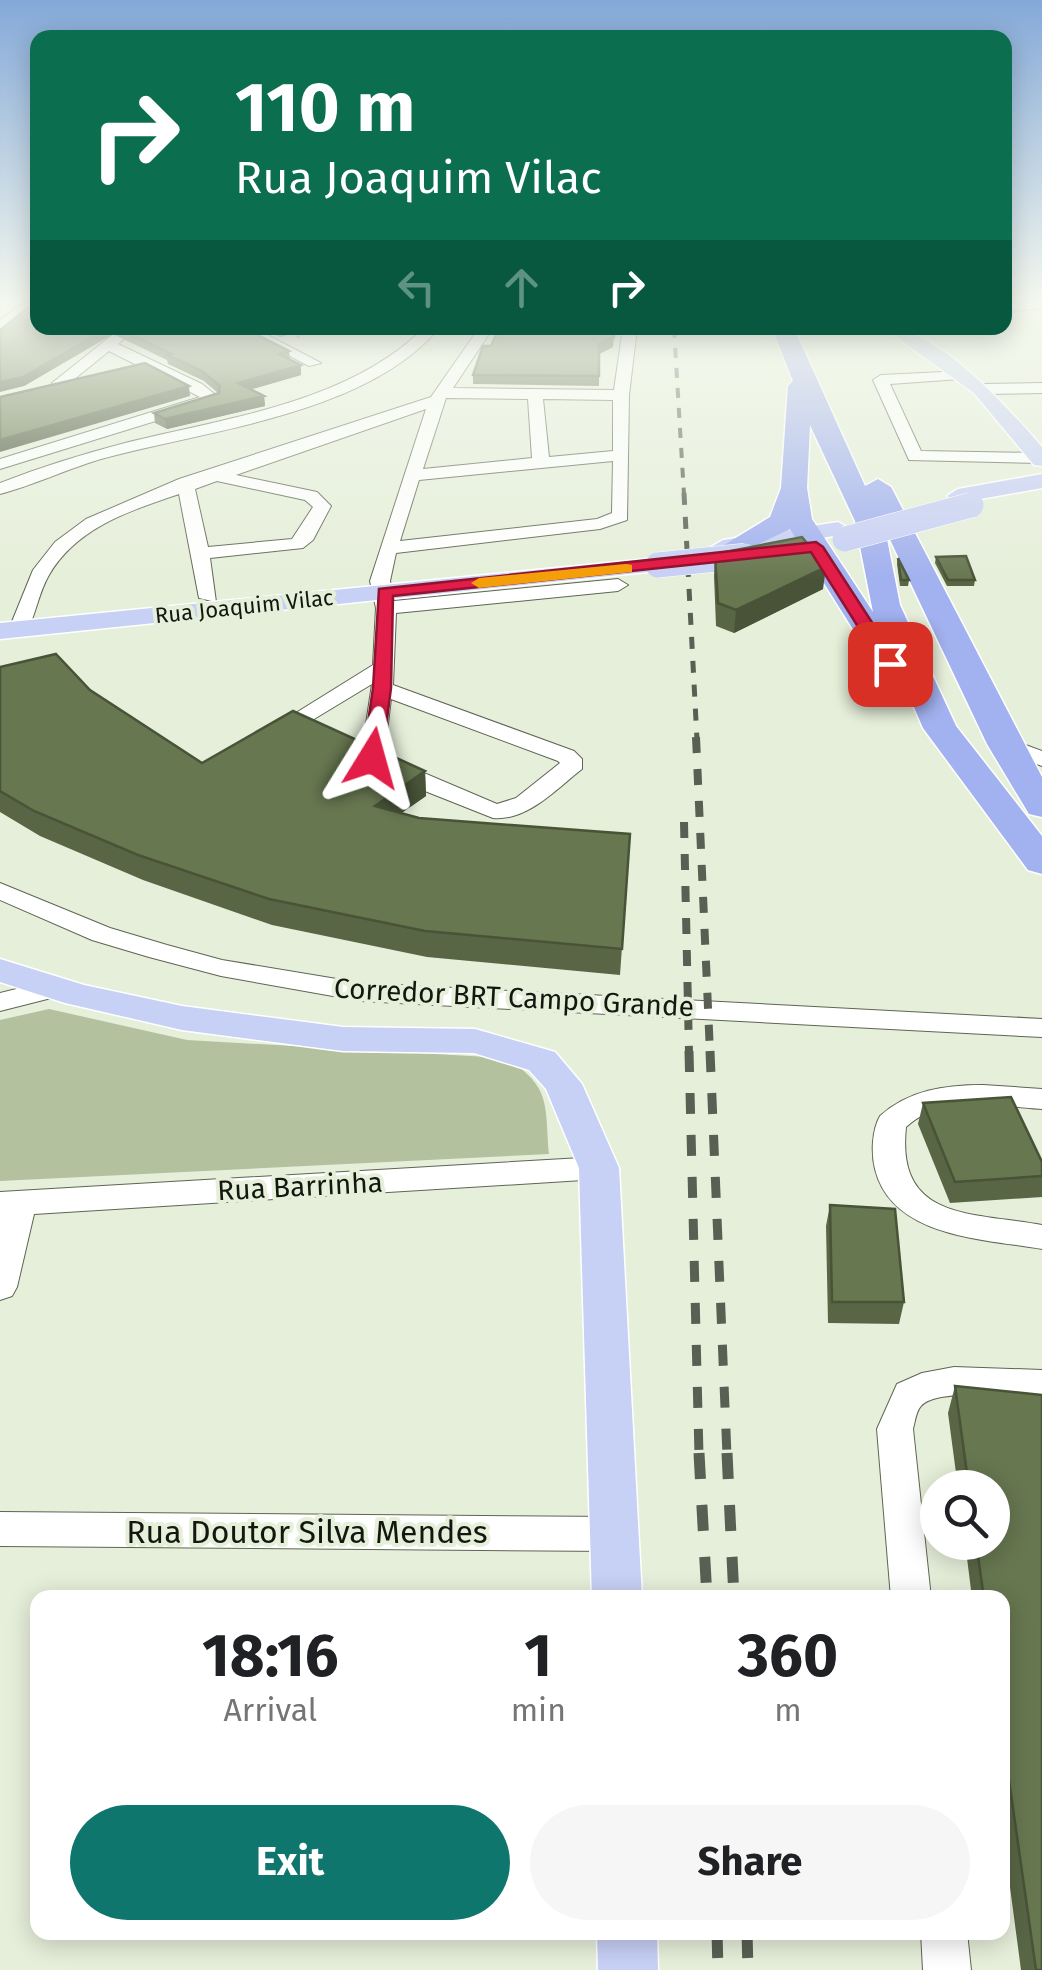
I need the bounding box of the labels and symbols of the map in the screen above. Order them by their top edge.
street label: Rua Joaquim Vilac [153,584,335,629]
pin [848,622,933,707]
position arrow [320,706,424,810]
street label: Corredor BRT Campo Grande [333,972,695,1023]
street label: Rua Barrinha [216,1166,384,1207]
street label: Rua Doutor Silva Mendes [126,1513,488,1551]

